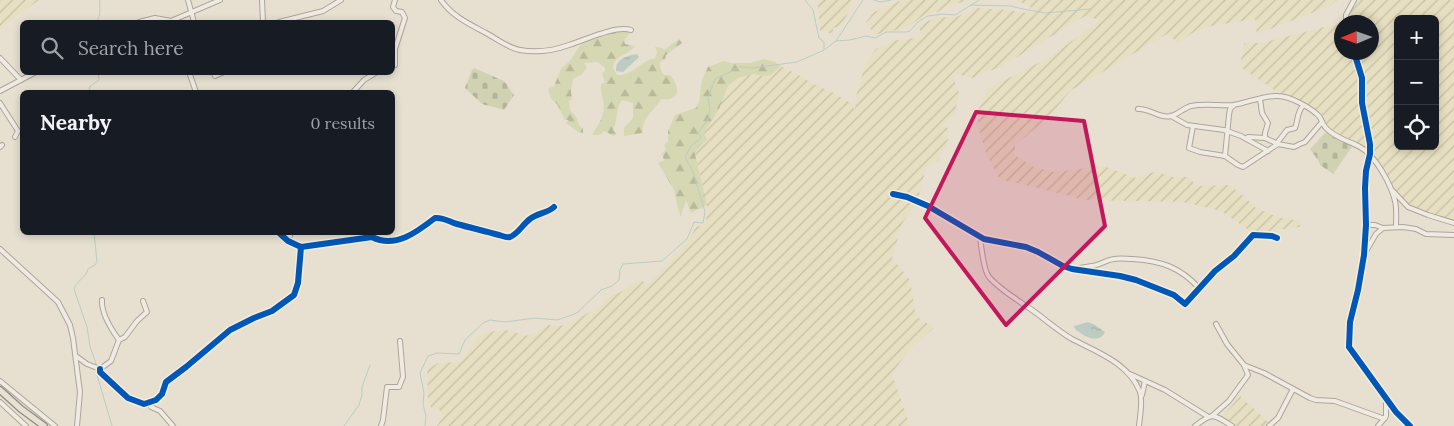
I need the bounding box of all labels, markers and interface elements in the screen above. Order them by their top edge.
north arrow [1334,15,1379,60]
map controls [1394,15,1439,150]
button: + [1394,15,1439,60]
search box [20,20,395,75]
icon: search [38,34,66,62]
text: Search here [78,36,184,60]
button: − [1394,60,1439,105]
button: locate [1394,105,1439,150]
text: Nearby [40,109,111,136]
text: 0 results [310,113,375,133]

